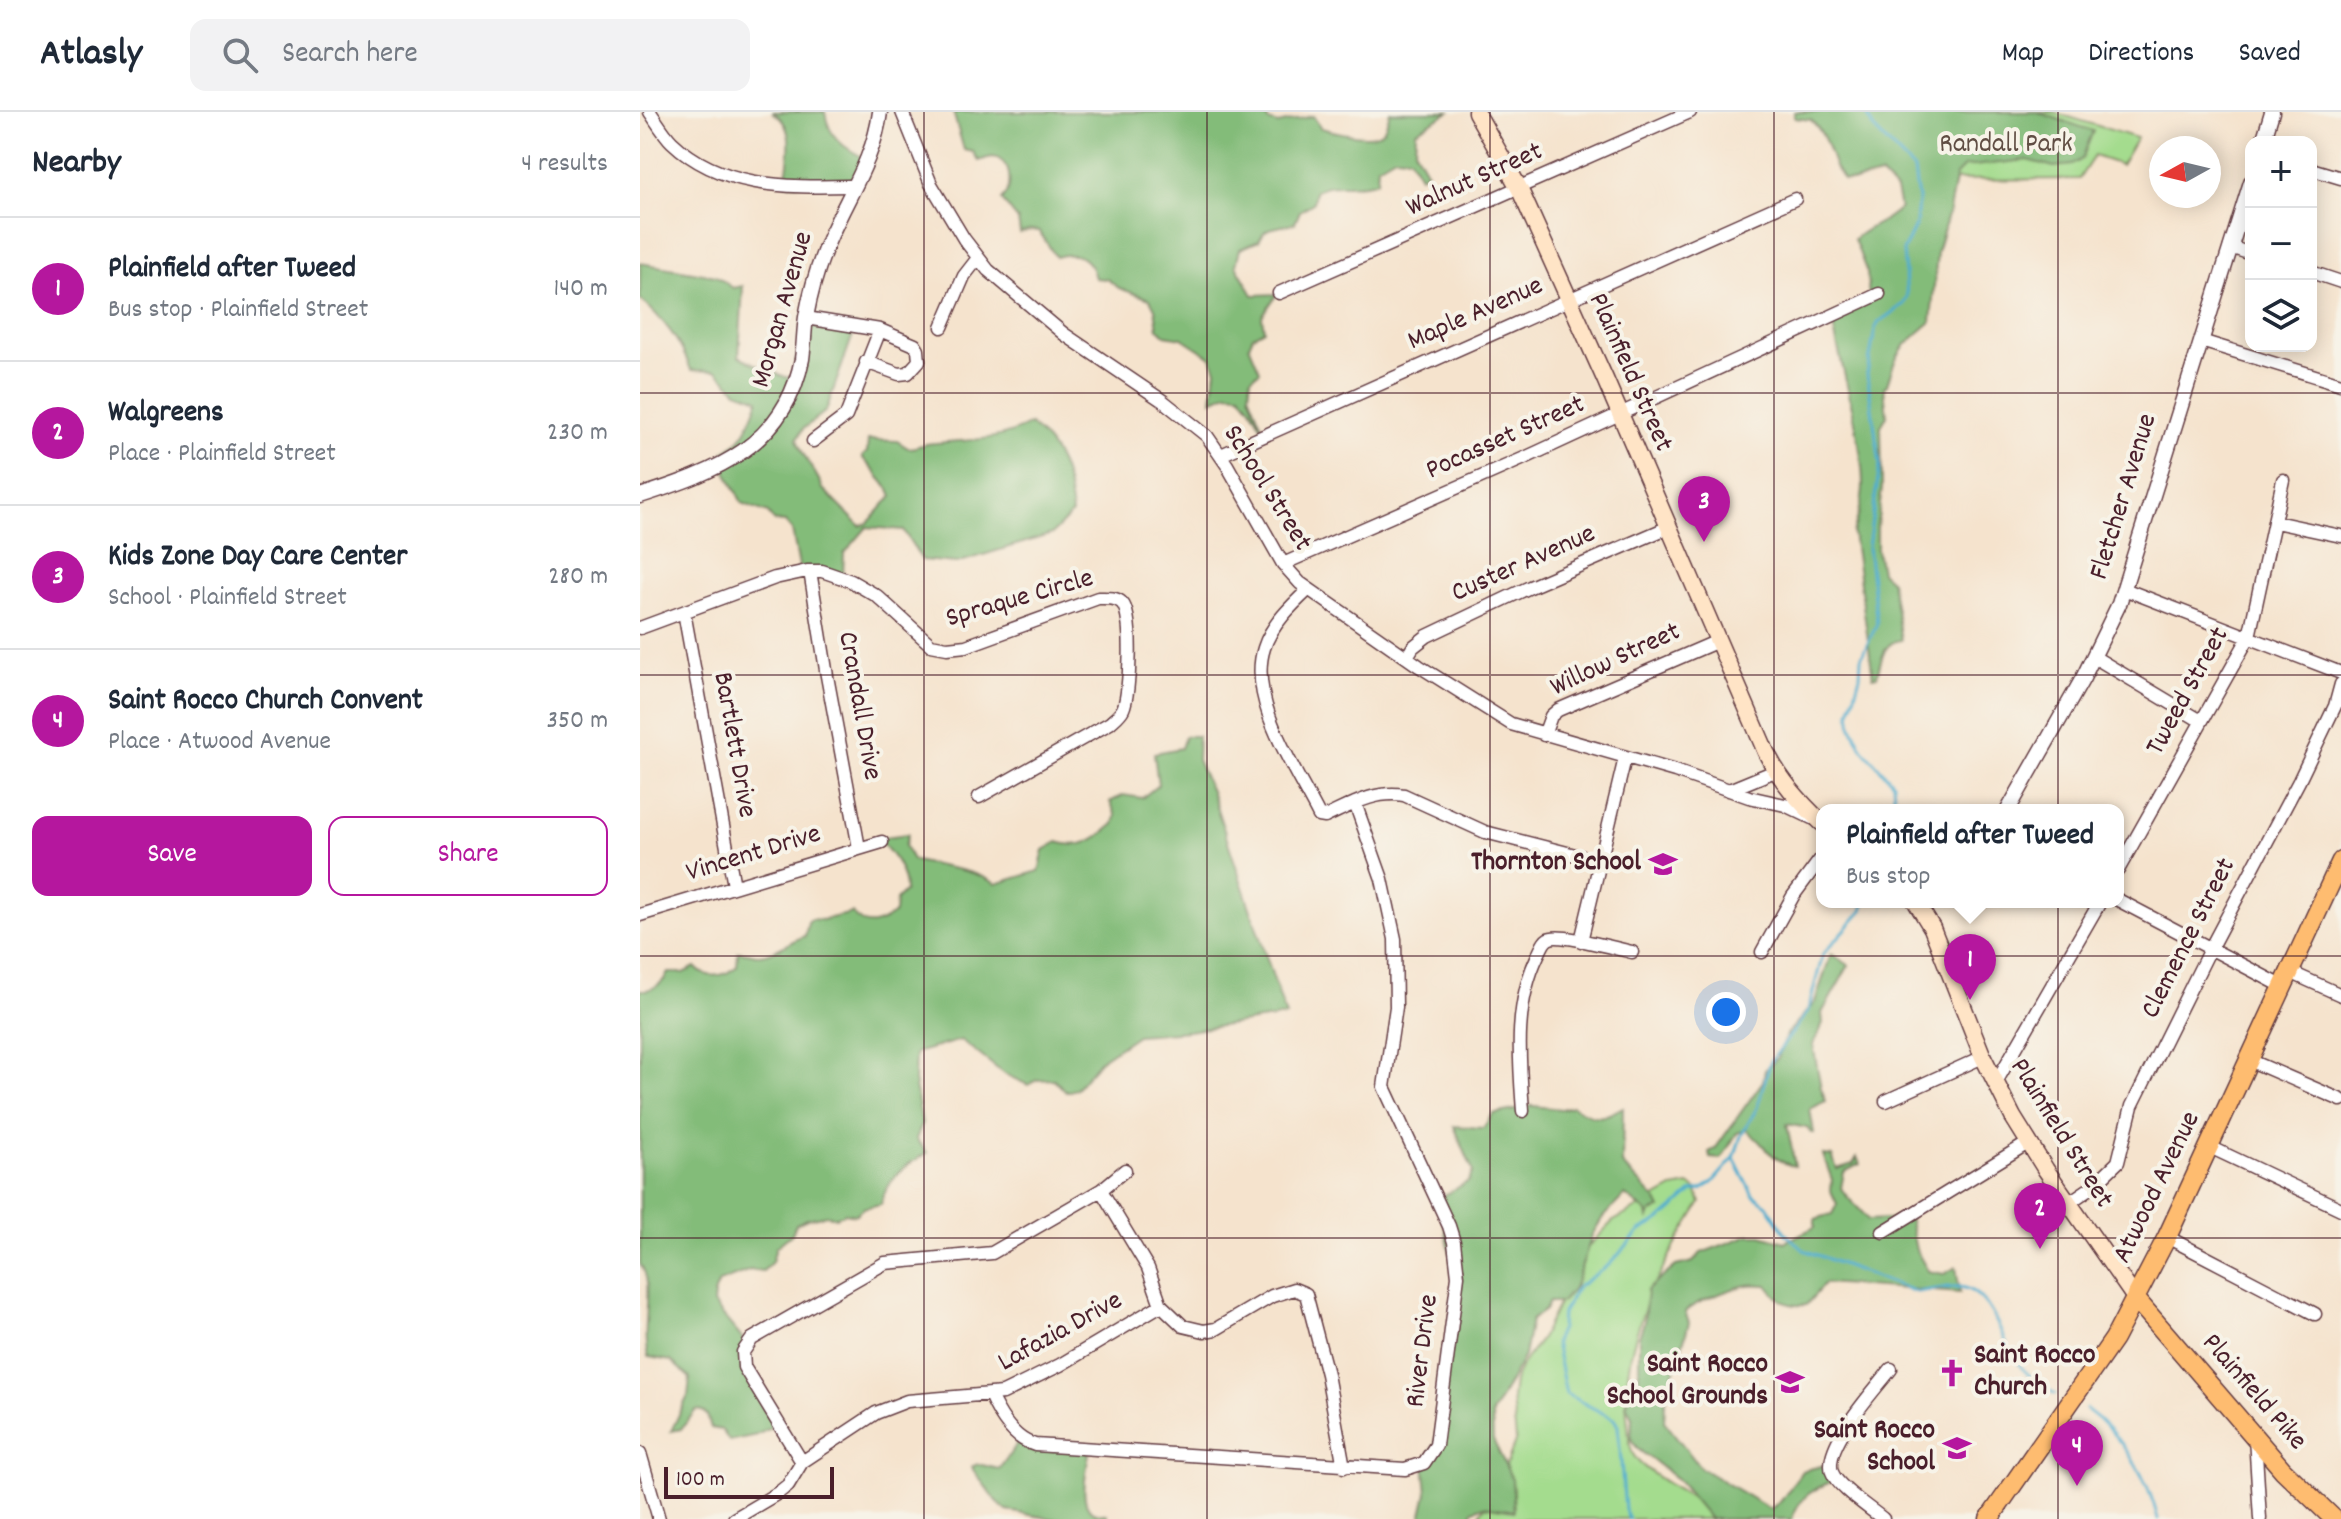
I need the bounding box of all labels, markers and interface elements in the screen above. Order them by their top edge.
search box [190,19,750,91]
text: Atlasly [40,28,142,83]
icon: search [218,33,262,77]
text: Search here [282,34,418,77]
text: Map [2002,35,2044,75]
text: Directions [2088,35,2194,75]
text: Saved [2238,35,2301,75]
park label: Randall Park [1939,126,2073,166]
street label: Walnut Street [1400,133,1550,229]
north arrow [2149,136,2221,208]
map controls [2245,136,2317,352]
button: + [2245,136,2317,208]
text: Nearby [32,140,121,189]
text: 4 results [521,146,608,183]
button: − [2245,208,2317,280]
street label: Morgan Avenue [743,227,825,393]
text: Plainfield after Tweed [108,249,356,292]
street label: Maple Avenue [1402,267,1550,363]
text: 1 [55,271,61,308]
text: 140 m [554,271,608,308]
button: layers [2245,280,2317,352]
street label: Plainfield Street [1576,287,1682,459]
text: Bus stop · Plainfield Street [108,292,368,329]
street label: Pocasset Street [1420,386,1592,492]
text: Walgreens [108,393,224,436]
street label: Fletcher Avenue [2081,409,2169,585]
text: 2 [52,415,64,452]
text: 230 m [547,415,608,452]
street label: School Street [1211,418,1321,560]
text: Place · Plainfield Street [108,436,336,473]
pin: 3 [1678,476,1730,542]
street label: Custer Avenue [1446,515,1602,615]
text: Kids Zone Day Care Center [108,537,407,580]
text: 3 [52,559,64,596]
text: 280 m [548,559,608,596]
street label: Spraque Circle [942,560,1098,640]
text: School · Plainfield Street [108,580,347,617]
street label: Willow Street [1544,613,1688,709]
street label: Tweed Street [2137,620,2241,764]
street label: Crandall Drive [825,629,891,783]
street label: Bartlett Drive [701,669,765,821]
text: Saint Rocco Church Convent [108,681,423,724]
text: 4 [53,703,63,740]
text: 350 m [546,703,608,740]
text: Place · Atwood Avenue [108,724,331,761]
popup [1816,804,2124,908]
button: Save [32,816,312,896]
button: Share [328,816,608,896]
street label: Vincent Drive [682,816,826,894]
text: Plainfield after Tweed [1846,816,2094,859]
place label: Thornton School [1471,844,1641,884]
school or university icon: Thornton School [1648,849,1678,879]
street label: Clemence Street [2132,852,2248,1026]
text: Bus stop [1846,859,1931,896]
pin: 1 [1944,934,1996,1000]
your location [1706,992,1746,1032]
street label: Plainfield Street [1998,1051,2122,1217]
street label: Atwood Avenue [2104,1105,2212,1271]
pin: 2 [2014,1183,2066,1249]
street label: Lafazia Drive [991,1282,1131,1384]
street label: River Drive [1397,1292,1451,1410]
street label: Plainfield Pike [2191,1326,2315,1460]
place label: Saint Rocco Church [1974,1337,2095,1409]
place label: Saint Rocco School Grounds [1607,1346,1768,1418]
church icon: Saint Rocco Church [1937,1358,1967,1388]
school or university icon: Saint Rocco School Grounds [1775,1367,1805,1397]
place label: Saint Rocco School [1814,1412,1935,1484]
pin: 4 [2051,1420,2103,1486]
school or university icon: Saint Rocco School [1942,1433,1972,1463]
scale bar [664,1463,834,1499]
text: 100 m [676,1465,725,1496]

